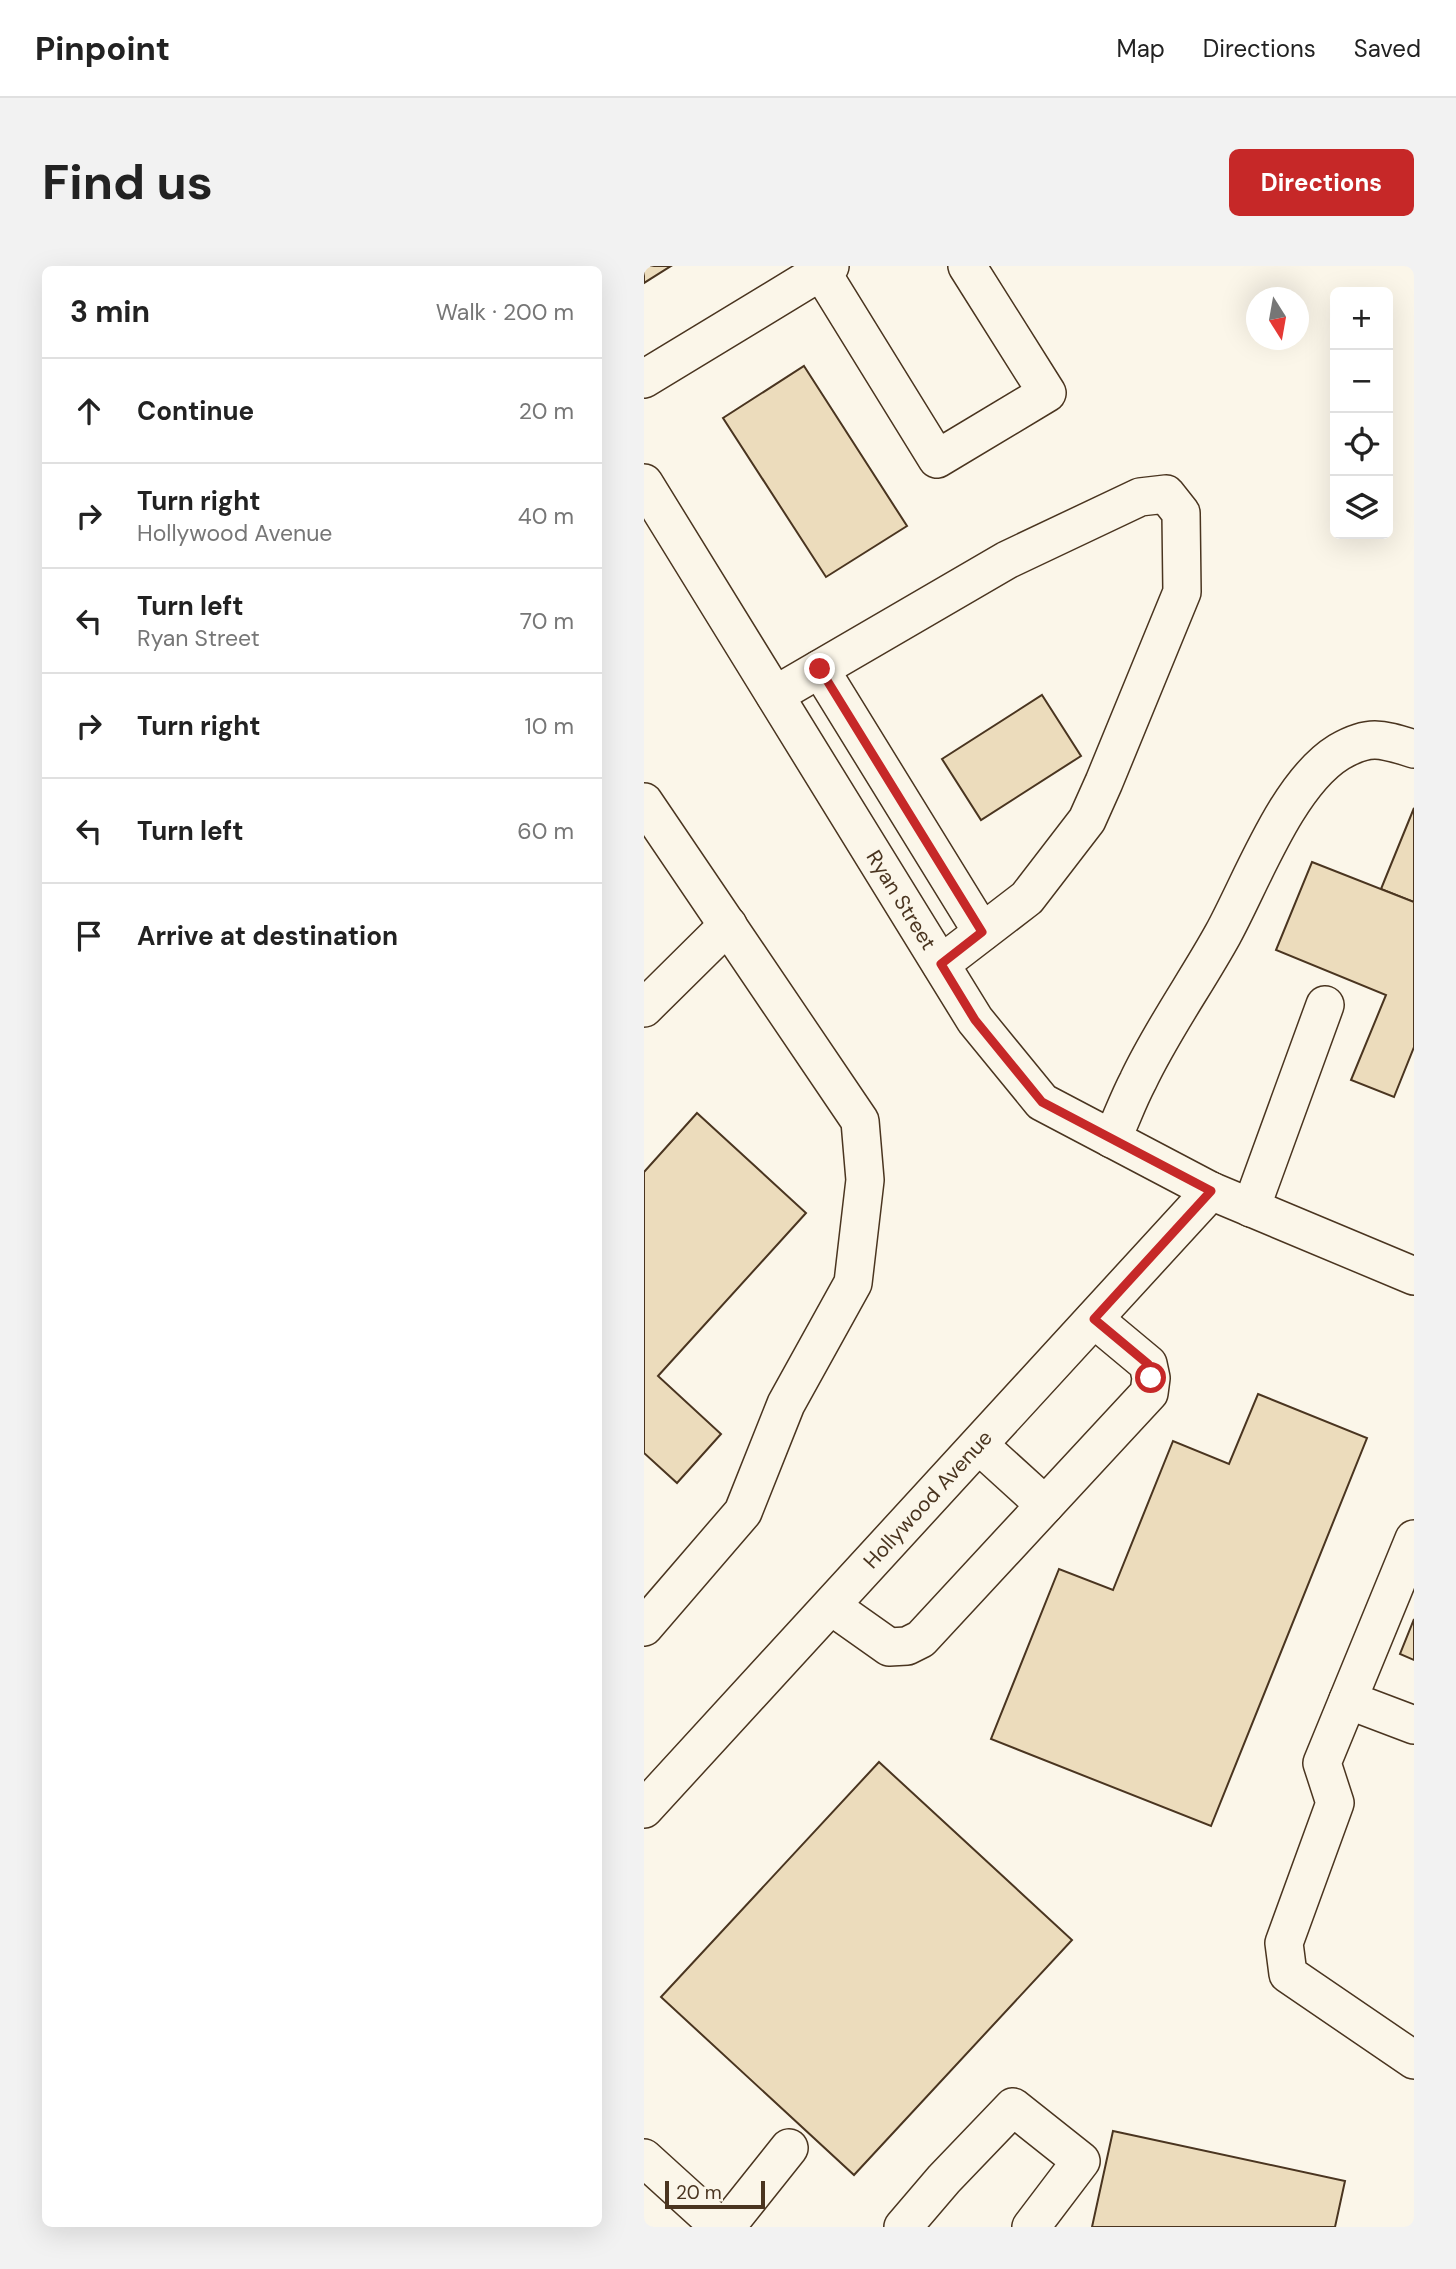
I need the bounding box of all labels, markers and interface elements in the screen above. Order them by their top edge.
text: Pinpoint [35,27,170,70]
text: Map [1117,33,1165,64]
text: Directions [1203,33,1316,64]
text: Saved [1354,33,1421,64]
button: Directions [1229,149,1414,216]
text: Find us [42,150,213,214]
north arrow [1246,287,1309,350]
map controls [1330,287,1393,539]
button: + [1330,287,1393,350]
text: 3 min [70,292,150,331]
text: Walk · 200 m [436,297,574,327]
button: − [1330,350,1393,413]
icon: ahead [70,392,108,430]
text: Continue [137,394,254,428]
text: 20 m [519,396,574,426]
button: locate [1330,413,1393,476]
button: layers [1330,476,1393,539]
text: Turn right [137,484,261,518]
icon: right [70,497,108,535]
text: 40 m [518,501,574,531]
text: Hollywood Avenue [137,518,332,548]
text: Turn left [137,589,244,623]
icon: left [70,602,108,640]
text: 70 m [520,606,574,636]
text: Ryan Street [137,623,260,653]
route end [804,653,835,684]
icon: right [70,707,108,745]
text: Turn right [137,709,261,743]
text: 10 m [524,711,574,741]
icon: left [70,812,108,850]
text: Turn left [137,814,244,848]
text: 60 m [517,816,574,846]
street label: Ryan Street [860,845,942,955]
icon: arrive [70,917,108,955]
text: Arrive at destination [137,919,398,953]
route start [1135,1362,1166,1393]
street label: Hollywood Avenue [857,1424,999,1575]
scale bar [665,2178,765,2210]
text: 20 m [676,2180,722,2205]

